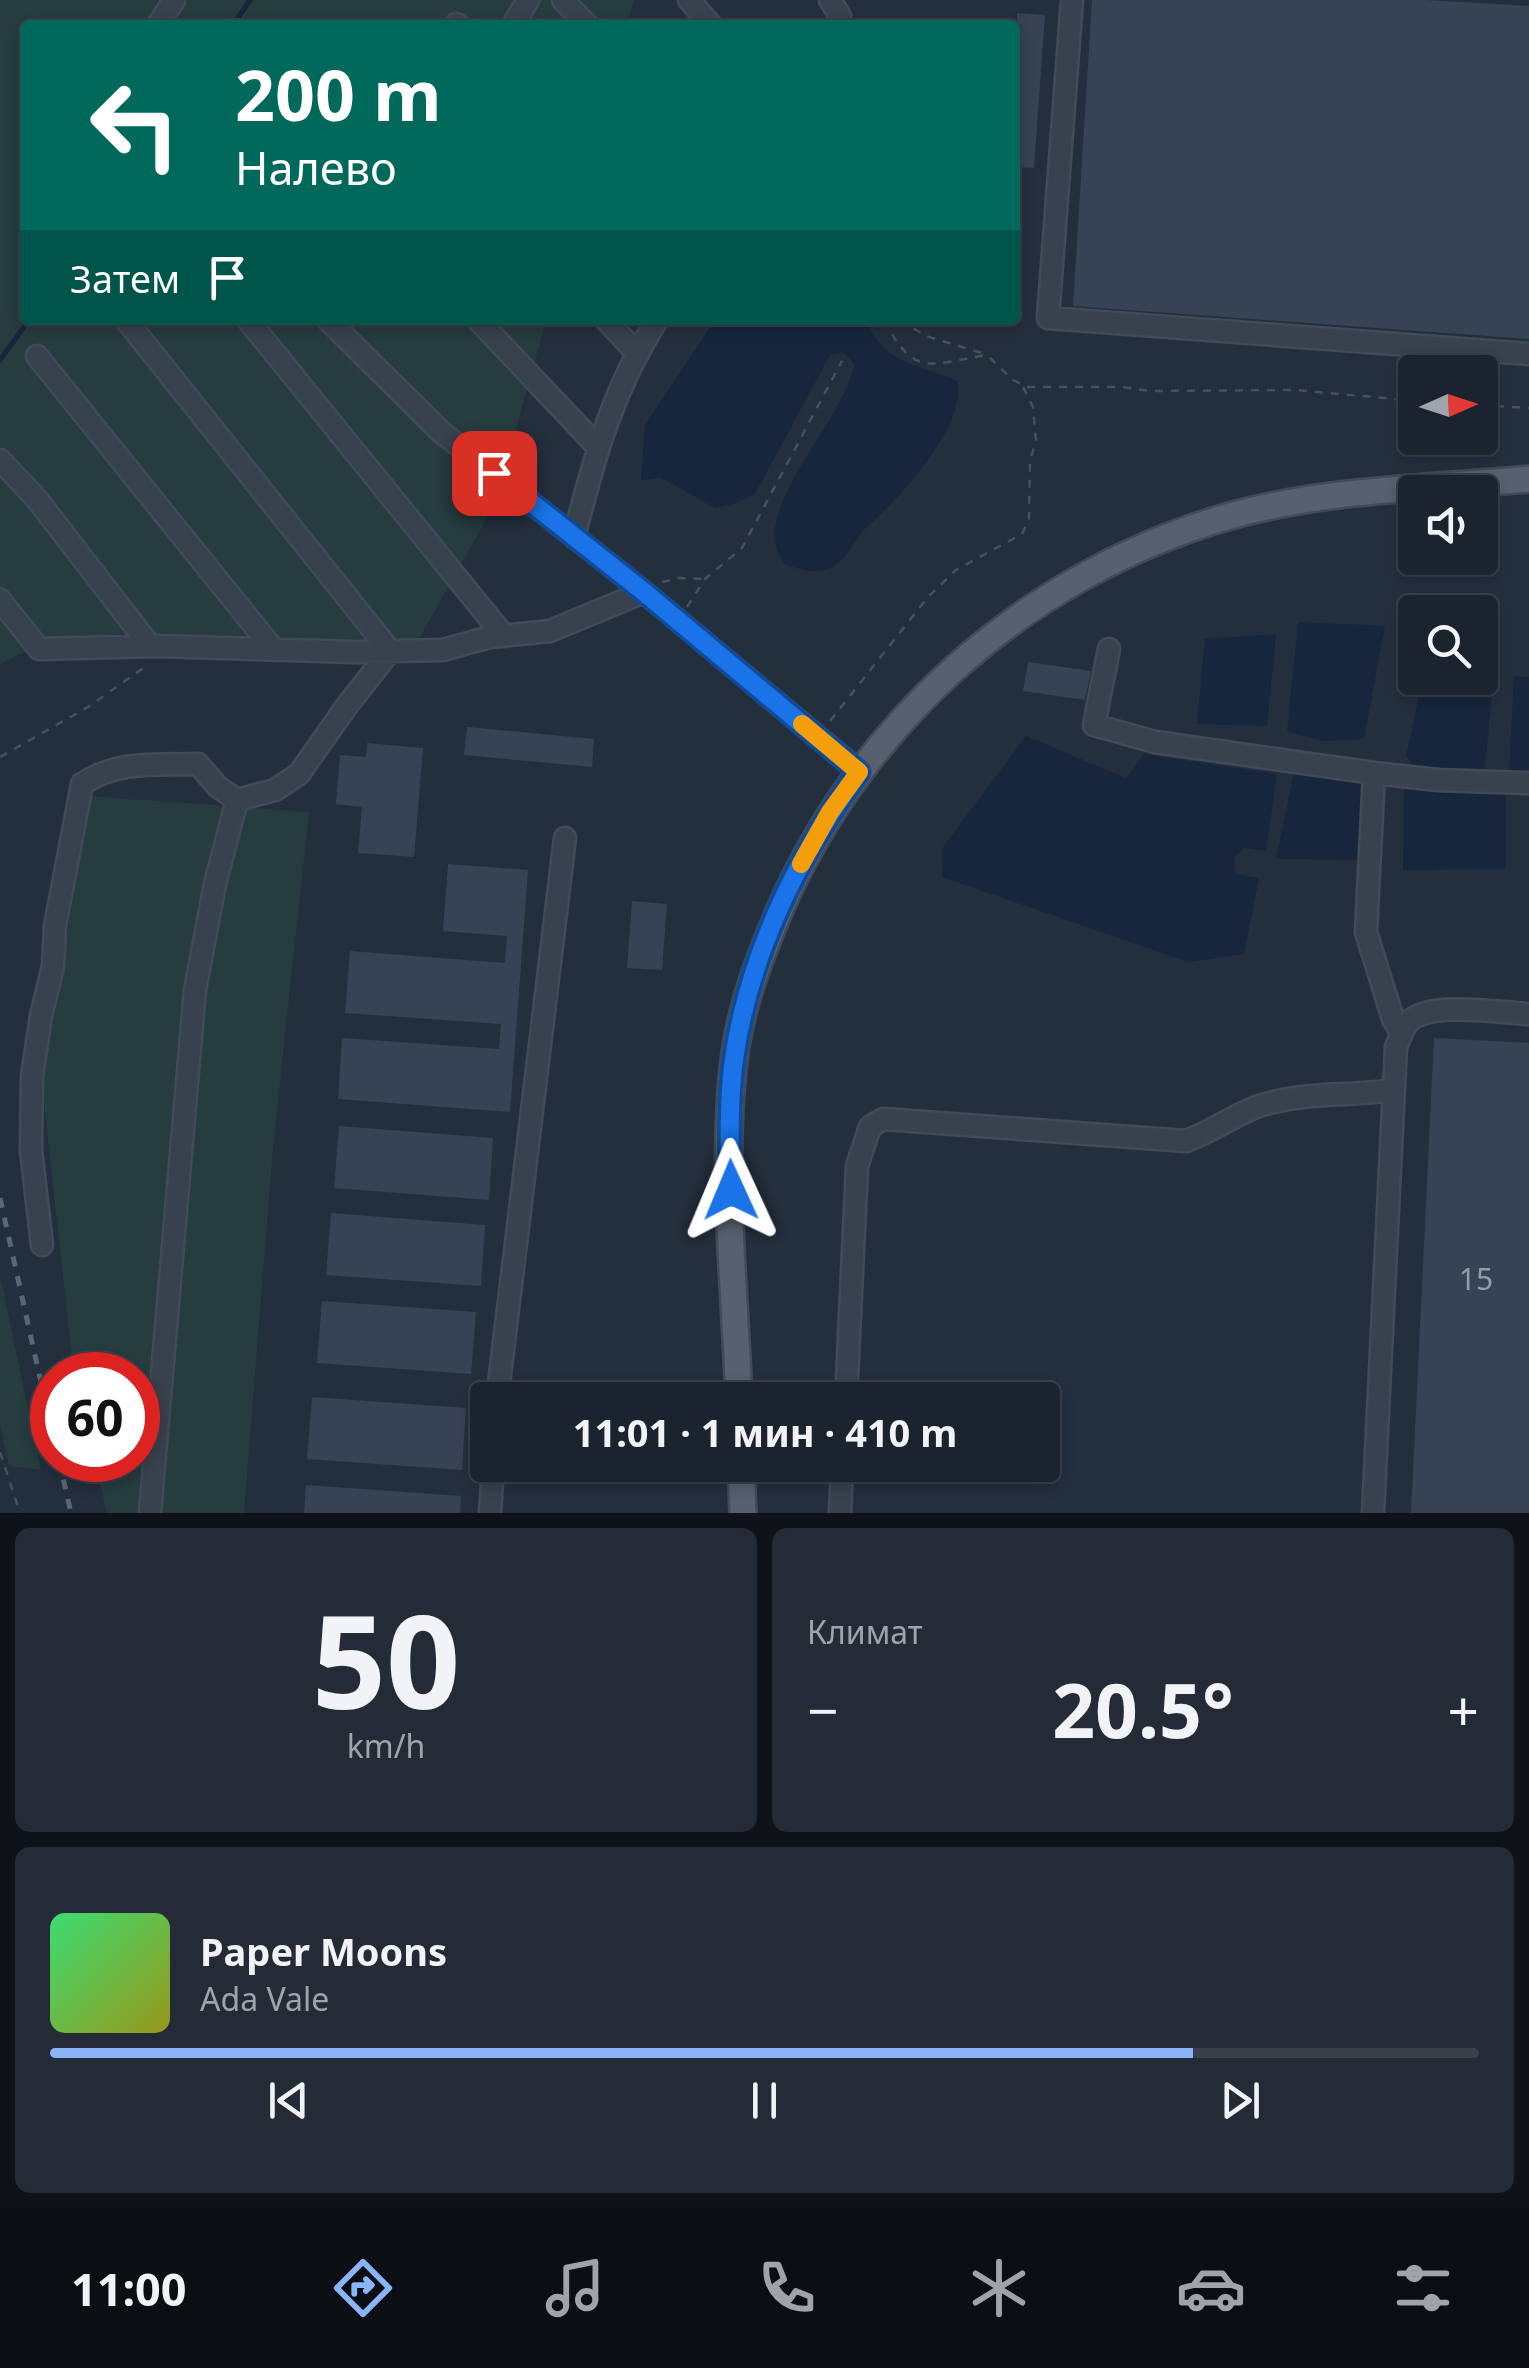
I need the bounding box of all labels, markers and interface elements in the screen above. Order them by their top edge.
text: 200 m [235,46,442,142]
icon: left [70,60,200,190]
text: Налево [235,137,397,198]
icon: arrive [200,250,255,305]
text: Затем [70,252,180,304]
north arrow [1398,355,1498,455]
map controls [1398,355,1498,695]
pin [452,431,537,516]
icon: arrive [467,446,522,501]
button: sound [1398,475,1498,575]
button: search [1398,595,1498,695]
position arrow [679,1138,783,1242]
house number: 15 [1459,1258,1493,1299]
speed limit sign: 60 [30,1352,160,1482]
text: 11:01 · 1 мин · 410 m [573,1406,957,1458]
text: 50 [312,1570,460,1747]
text: Климат [807,1610,923,1653]
text: 20.5° [1052,1658,1234,1760]
text: − [807,1672,838,1747]
text: + [1448,1672,1479,1747]
text: km/h [347,1724,425,1767]
text: Paper Moons [200,1925,447,1977]
text: Ada Vale [200,1977,329,2020]
icon: previous [261,2073,316,2128]
icon: pause [737,2073,792,2128]
icon: next [1213,2073,1268,2128]
icon: directions [328,2253,398,2323]
icon: music [540,2253,610,2323]
icon: phone [752,2253,822,2323]
icon: climate [964,2253,1034,2323]
icon: car [1176,2253,1246,2323]
icon: filters [1388,2253,1458,2323]
text: 11:00 [71,2258,187,2319]

